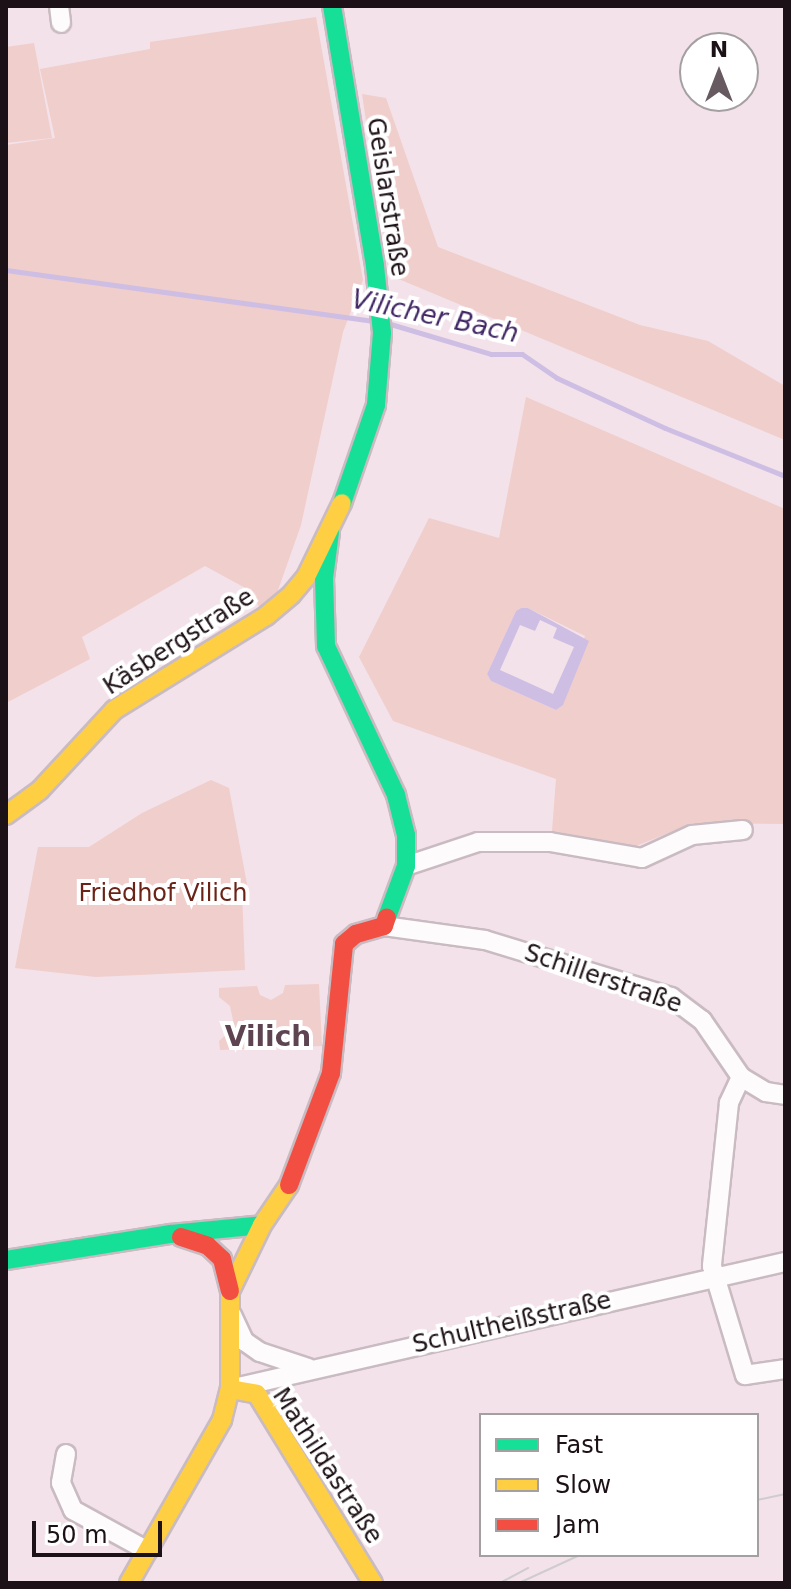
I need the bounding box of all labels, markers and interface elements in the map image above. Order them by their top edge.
north arrow [679,32,759,112]
text: N [710,37,728,62]
street label: Geislarstraße [360,116,414,278]
water label: Vilicher Bach [349,284,521,350]
street label: Käsbergstraße [98,583,260,701]
park label: Friedhof Vilich [79,880,247,908]
street label: Schillerstraße [520,939,686,1019]
district label: Vilich [225,1020,311,1054]
street label: Schultheißstraße [410,1286,614,1360]
street label: Mathildastraße [266,1383,388,1549]
legend [479,1413,759,1557]
text: Fast [555,1431,603,1459]
text: Slow [555,1471,611,1499]
scale bar [36,1505,166,1555]
text: Jam [555,1511,600,1539]
text: 50 m [46,1521,108,1549]

